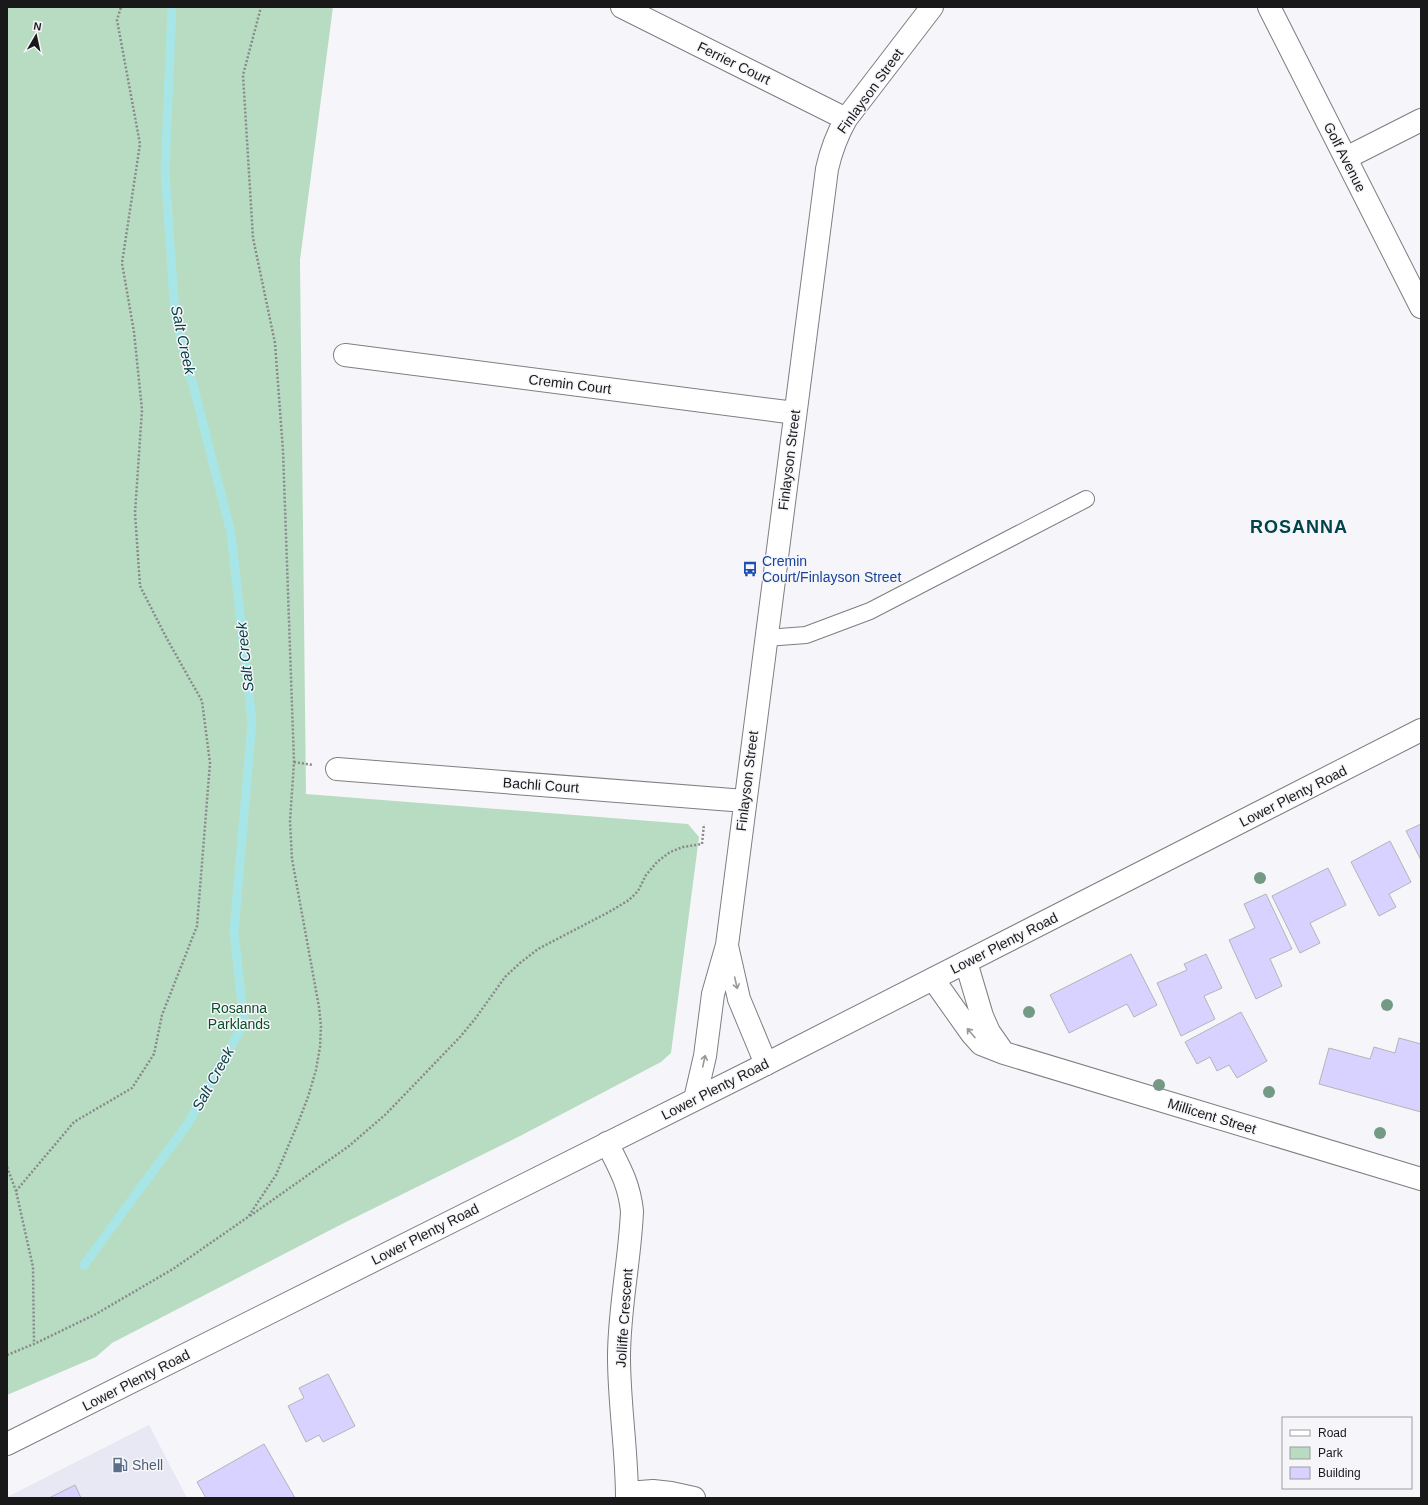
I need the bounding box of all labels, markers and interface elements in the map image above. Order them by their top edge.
north arrow [16,16,56,56]
text: N [33,20,42,33]
street label: Ferrier Court [695,38,773,88]
street label: Finlayson Street [834,45,906,137]
street label: Golf Avenue [1321,119,1369,195]
water label: Salt Creek [168,304,199,377]
street label: Cremin Court [528,371,612,397]
street label: Finlayson Street [775,409,803,511]
district label: ROSANNA [1250,517,1348,537]
place label: Cremin Court/Finlayson Street [762,553,901,585]
bus stop icon: Cremin Court/Finlayson Street [741,560,759,578]
water label: Salt Creek [232,620,257,693]
street label: Finlayson Street [733,730,761,832]
street label: Lower Plenty Road [1237,762,1349,830]
street label: Bachli Court [502,774,580,796]
street label: Lower Plenty Road [948,909,1060,977]
one-way arrow [732,976,740,989]
park label: Rosanna Parklands [208,1000,270,1032]
one-way arrow [967,1028,976,1038]
water label: Salt Creek [188,1043,238,1114]
one-way arrow [700,1054,708,1067]
street label: Lower Plenty Road [659,1055,771,1123]
street label: Millicent Street [1166,1095,1258,1137]
street label: Lower Plenty Road [369,1200,481,1268]
street label: Jolliffe Crescent [613,1268,635,1368]
street label: Lower Plenty Road [80,1346,192,1414]
legend [1282,1417,1412,1489]
text: Road [1318,1426,1347,1440]
text: Park [1318,1446,1344,1460]
fuel station icon: Shell [111,1456,129,1474]
place label: Shell [132,1457,163,1473]
text: Building [1318,1466,1361,1480]

